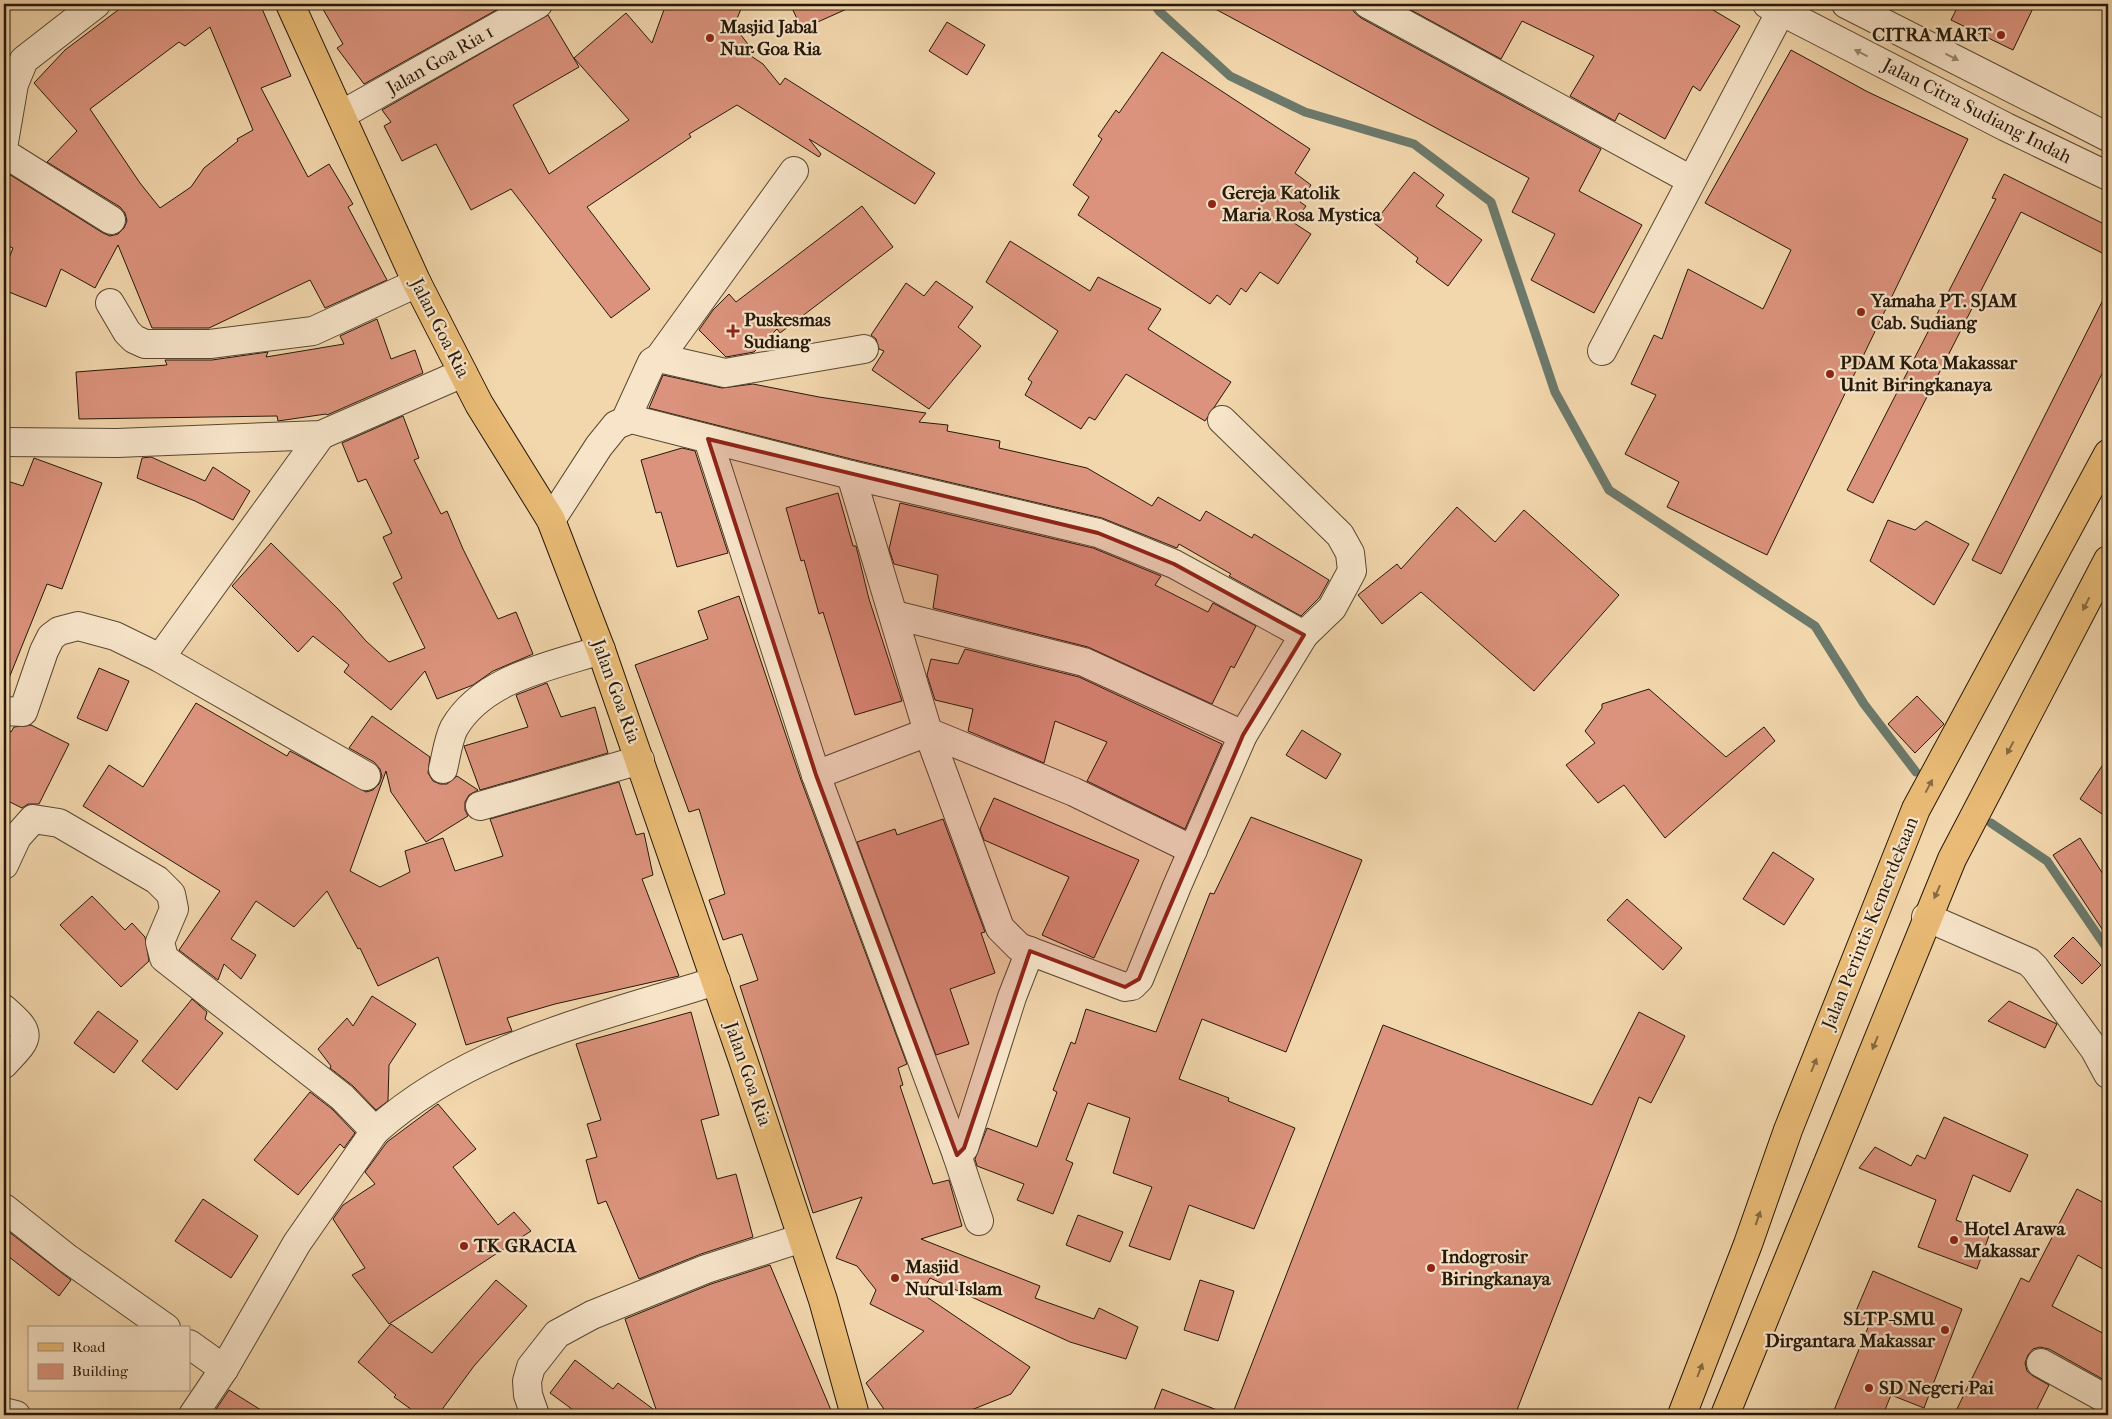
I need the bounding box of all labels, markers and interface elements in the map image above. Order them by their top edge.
place label: Masjid Jabal Nur Goa Ria [719,16,822,60]
street label: Jalan Goa Ria 1 [381,21,497,100]
place label: CITRA MART [1872,24,1992,46]
marker: CITRA MART [1995,29,2007,41]
marker: Masjid Jabal Nur Goa Ria [704,32,716,44]
one-way arrow [1854,49,1868,57]
street label: Jalan Citra Sudiang Indah [1877,53,2075,168]
one-way arrow [1944,53,1959,61]
place label: Gereja Katolik Maria Rosa Mystica [1221,182,1382,226]
marker: Gereja Katolik Maria Rosa Mystica [1206,198,1218,210]
street label: Jalan Goa Ria [405,273,475,382]
place label: Yamaha PT. SJAM Cab. Sudiang [1870,290,2018,334]
marker: Yamaha PT. SJAM Cab. Sudiang [1855,306,1867,318]
place label: Puskesmas Sudiang [744,309,831,353]
marker: Puskesmas Sudiang [726,324,740,338]
place label: PDAM Kota Makassar Unit Biringkanaya [1839,352,2018,396]
marker: PDAM Kota Makassar Unit Biringkanaya [1824,368,1836,380]
one-way arrow [2082,597,2090,611]
street label: Jalan Goa Ria [586,634,645,746]
one-way arrow [2006,740,2014,755]
one-way arrow [1924,779,1933,792]
street label: Jalan Perintis Kemerdekaan [1817,814,1923,1034]
one-way arrow [1932,885,1940,899]
street label: Jalan Goa Ria [719,1017,776,1129]
one-way arrow [1871,1036,1879,1050]
one-way arrow [1810,1058,1818,1072]
one-way arrow [1754,1210,1762,1225]
place label: Hotel Arawa Makassar [1963,1218,2067,1262]
marker: Hotel Arawa Makassar [1948,1234,1960,1246]
place label: TK GRACIA [473,1235,577,1257]
marker: TK GRACIA [458,1240,470,1252]
place label: Indogrosir Biringkanaya [1441,1246,1552,1290]
place label: Masjid Nurul Islam [904,1256,1002,1300]
marker: Indogrosir Biringkanaya [1425,1262,1437,1274]
marker: Masjid Nurul Islam [889,1272,901,1284]
place label: SLTP-SMU Dirgantara Makassar [1765,1308,1936,1352]
marker: SLTP-SMU Dirgantara Makassar [1939,1324,1951,1336]
legend [28,1326,190,1392]
text: Road [72,1338,106,1356]
text: Building [72,1362,129,1380]
one-way arrow [1696,1362,1704,1377]
place label: SD Negeri Pai [1879,1377,1994,1399]
marker: SD Negeri Pai [1863,1382,1875,1394]

